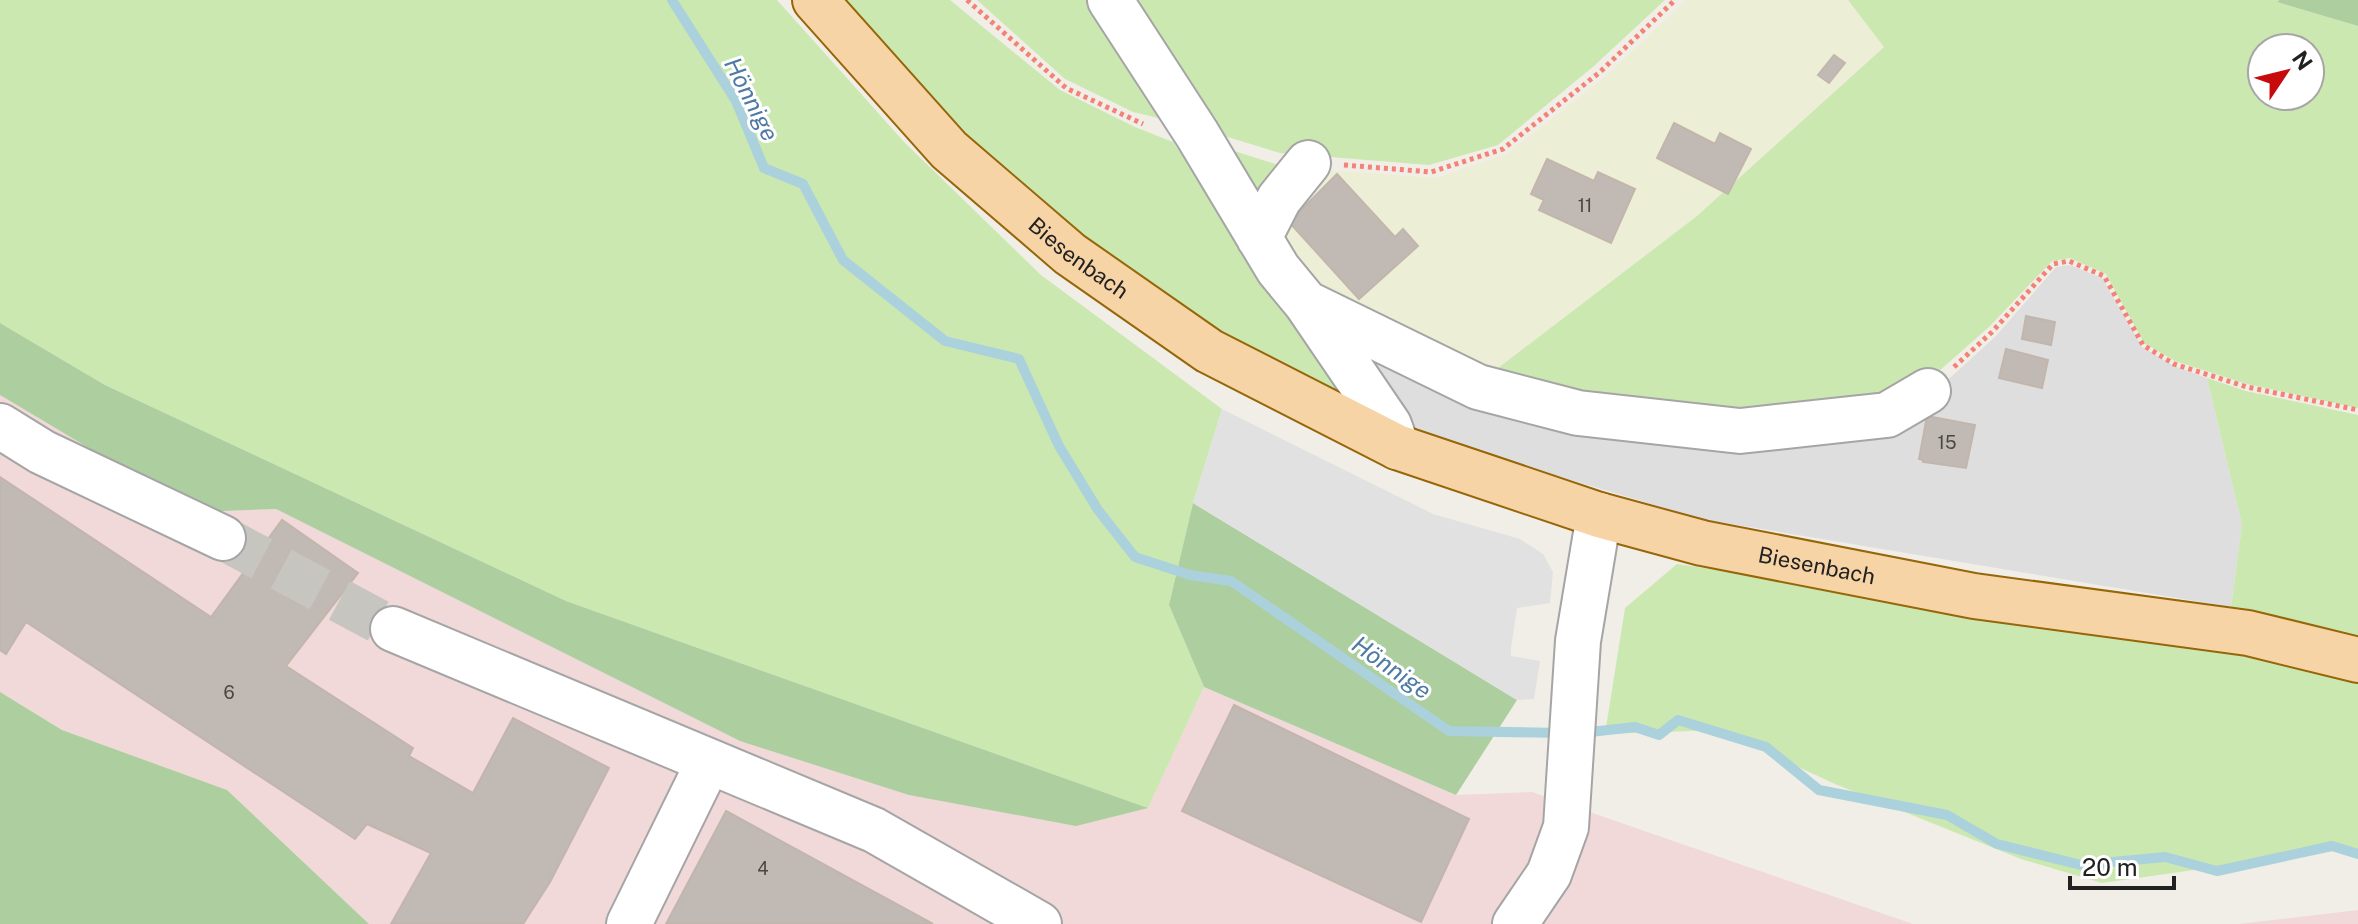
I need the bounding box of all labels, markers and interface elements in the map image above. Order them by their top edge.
north arrow [2246,32,2326,112]
text: N [2287,46,2318,75]
water label: Hönnige [719,52,785,146]
house number: 11 [1578,195,1592,216]
street label: Biesenbach [1024,212,1134,304]
house number: 15 [1938,432,1956,453]
street label: Biesenbach [1756,541,1877,589]
water label: Hönnige [1347,630,1437,704]
house number: 6 [223,682,235,703]
scale bar [2070,840,2174,890]
text: 20 m [2082,853,2138,881]
house number: 4 [757,858,769,879]

